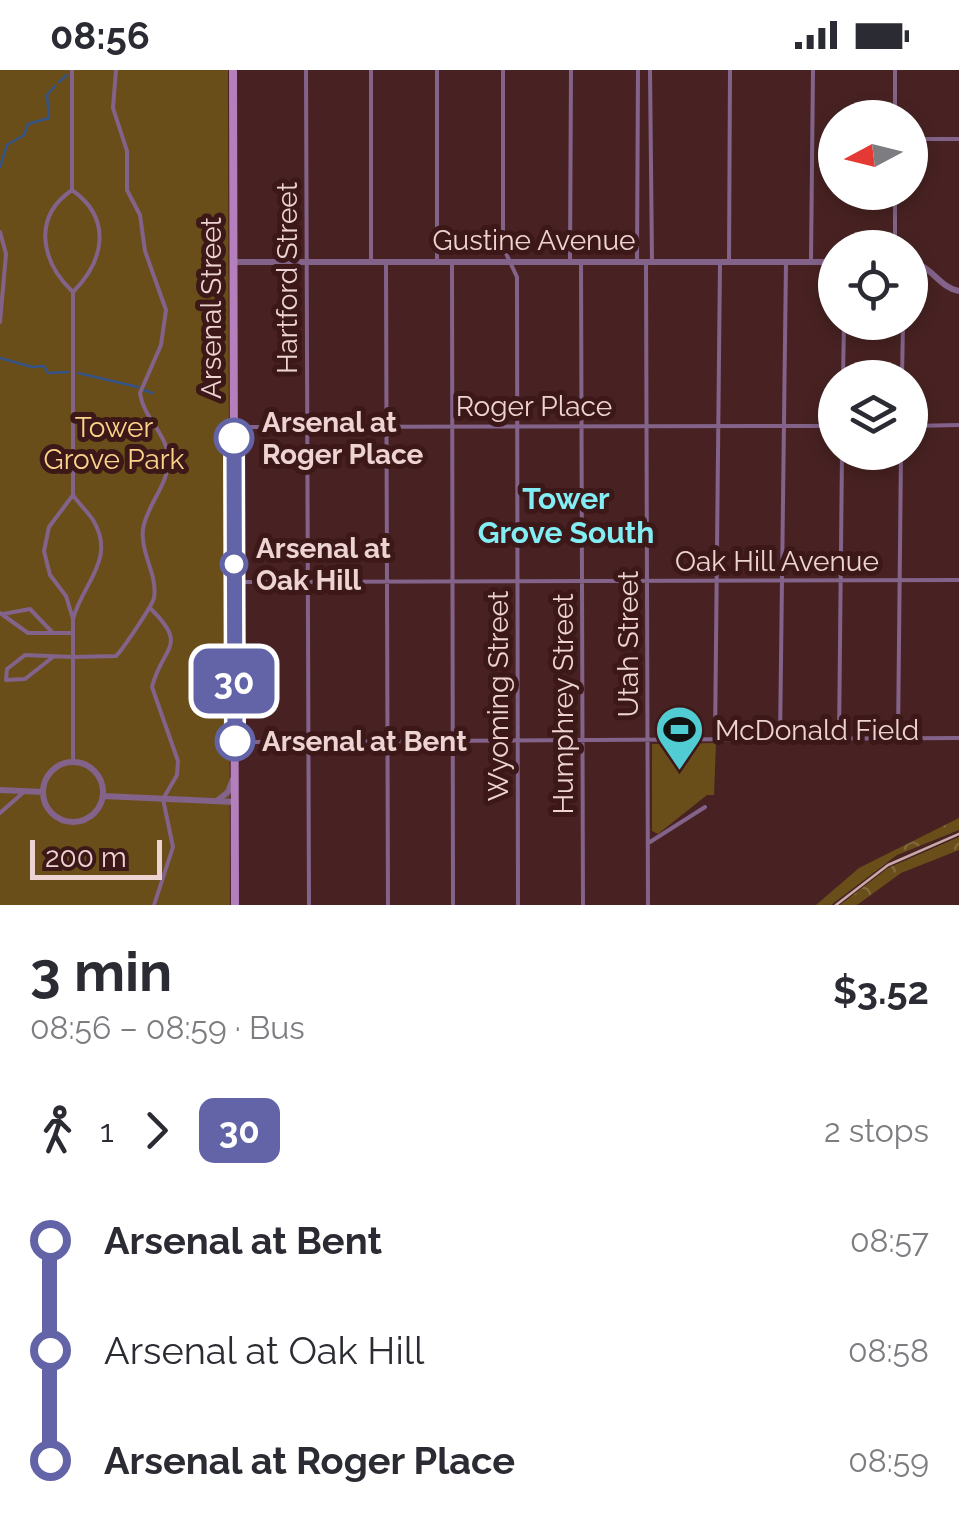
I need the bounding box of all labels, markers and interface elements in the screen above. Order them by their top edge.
text: 08:56 [50,13,150,58]
north arrow [818,100,928,210]
map controls [818,100,928,470]
street label: Hartford Street [271,181,304,374]
street label: Arsenal Street [195,216,228,399]
street label: Gustine Avenue [433,224,635,257]
button: locate [818,230,928,340]
button: layers [818,360,928,470]
street label: Roger Place [456,390,612,423]
place label: Arsenal at Roger Place [262,406,424,471]
park label: Tower Grove Park [44,411,185,476]
marker: Arsenal at Roger Place [215,419,253,457]
district label: Tower Grove South [478,481,654,550]
place label: Arsenal at Oak Hill [256,532,391,597]
street label: Oak Hill Avenue [675,545,879,578]
marker: Arsenal at Oak Hill [221,551,247,577]
street label: Utah Street [612,570,645,717]
street label: Wyoming Street [482,590,515,801]
street label: Humphrey Street [547,593,580,815]
line badge: 30 [189,648,279,714]
text: 30 [213,661,255,702]
sports icon: McDonald Field [654,704,706,772]
place label: McDonald Field [715,714,919,747]
marker: Arsenal at Bent [216,722,254,760]
place label: Arsenal at Bent [262,725,467,758]
scale bar [30,835,162,880]
text: 200 m [45,841,127,874]
text: 3 min [30,939,172,1004]
text: $3.52 [833,968,929,1013]
text: 08:56 – 08:59 · Bus [30,1009,305,1046]
icon: walk [30,1103,85,1158]
icon: forward [129,1103,184,1158]
text: 30 [219,1110,260,1151]
text: 1 [100,1112,114,1149]
text: 2 stops [824,1112,929,1149]
text: Arsenal at Bent [104,1218,382,1263]
text: 08:57 [850,1222,929,1259]
text: Arsenal at Oak Hill [104,1328,424,1373]
text: 08:58 [848,1332,929,1369]
text: Arsenal at Roger Place [104,1438,515,1483]
text: 08:59 [848,1442,929,1479]

